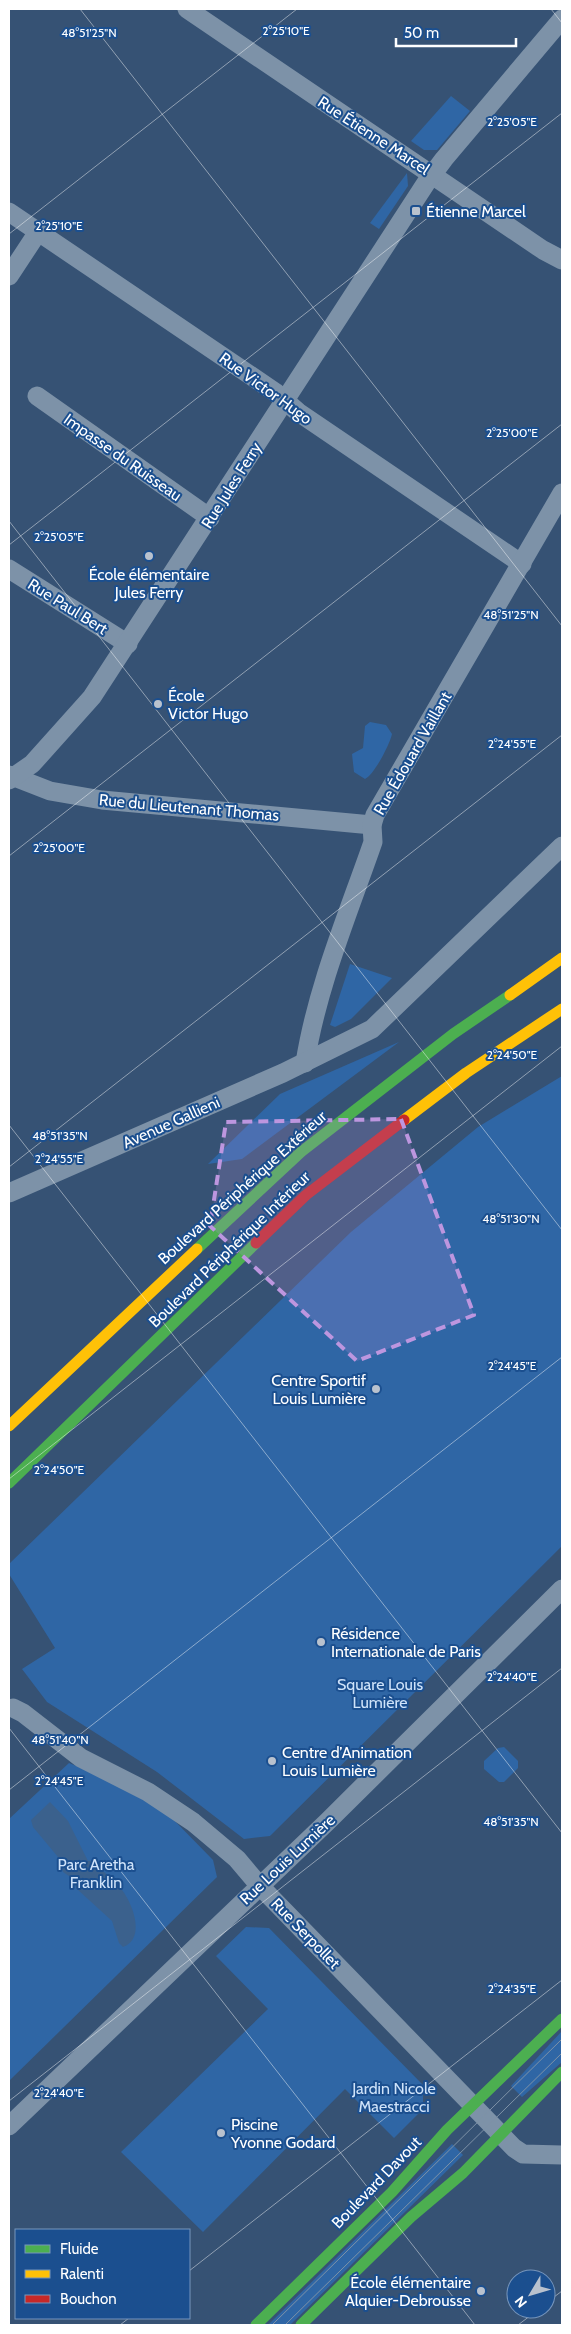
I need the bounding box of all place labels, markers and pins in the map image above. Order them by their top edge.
place label: Étienne Marcel [426,202,526,221]
marker: Étienne Marcel [410,205,422,217]
marker: École élémentaire Jules Ferry [143,550,155,562]
place label: École élémentaire Jules Ferry [89,565,209,602]
place label: École Victor Hugo [168,686,248,723]
marker: École Victor Hugo [152,698,164,710]
place label: Centre Sportif Louis Lumière [271,1371,367,1408]
marker: Centre Sportif Louis Lumière [370,1383,382,1395]
place label: Résidence Internationale de Paris [331,1624,481,1661]
marker: Résidence Internationale de Paris [315,1636,327,1648]
place label: Centre d’Animation Louis Lumière [282,1743,412,1780]
marker: Centre d’Animation Louis Lumière [266,1755,278,1767]
place label: Piscine Yvonne Godard [230,2115,335,2152]
marker: Piscine Yvonne Godard [215,2127,227,2139]
place label: École élémentaire Alquier-Debrousse [345,2273,471,2310]
marker: École élémentaire Alquier-Debrousse [475,2285,487,2297]

